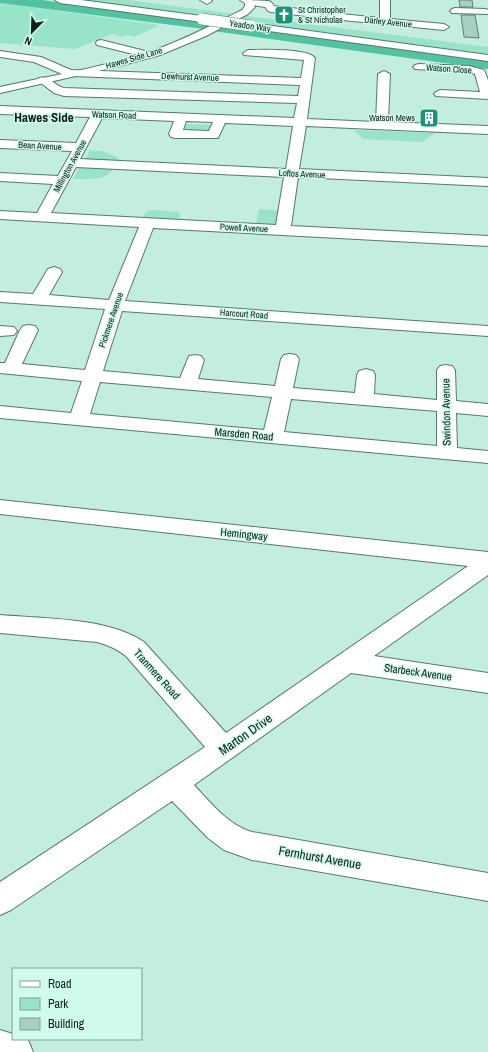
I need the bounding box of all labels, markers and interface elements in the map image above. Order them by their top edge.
church icon: St Christopher & St Nicholas [273,4,295,26]
place label: St Christopher & St Nicholas [298,4,346,26]
north arrow [12,12,52,52]
street label: Darley Avenue [364,14,412,30]
street label: Yeadon Way [229,17,272,35]
text: N [22,33,34,49]
street label: Hawes Side Lane [104,44,164,72]
street label: Watson Close [426,61,472,77]
street label: Dewhurst Avenue [161,70,219,84]
building icon: Watson Mews [418,107,440,129]
street label: Watson Road [92,108,136,122]
district label: Hawes Side [14,109,74,126]
place label: Watson Mews [369,112,415,124]
street label: Millington Avenue [51,137,89,195]
street label: Bean Avenue [18,139,62,153]
street label: Loftos Avenue [278,167,326,181]
street label: Powell Avenue [220,221,268,235]
street label: Pickmere Avenue [96,291,126,349]
street label: Harcourt Road [220,306,268,322]
street label: Swindon Avenue [438,378,454,446]
street label: Marsden Road [214,424,274,444]
street label: Hemingway [220,525,269,544]
street label: Tranmere Road [131,646,183,702]
street label: Starbeck Avenue [383,660,453,684]
street label: Marton Drive [215,710,275,759]
street label: Fernhurst Avenue [277,842,363,873]
legend [12,968,142,1040]
text: Road [48,976,72,992]
text: Park [48,996,68,1012]
text: Building [48,1016,85,1032]

